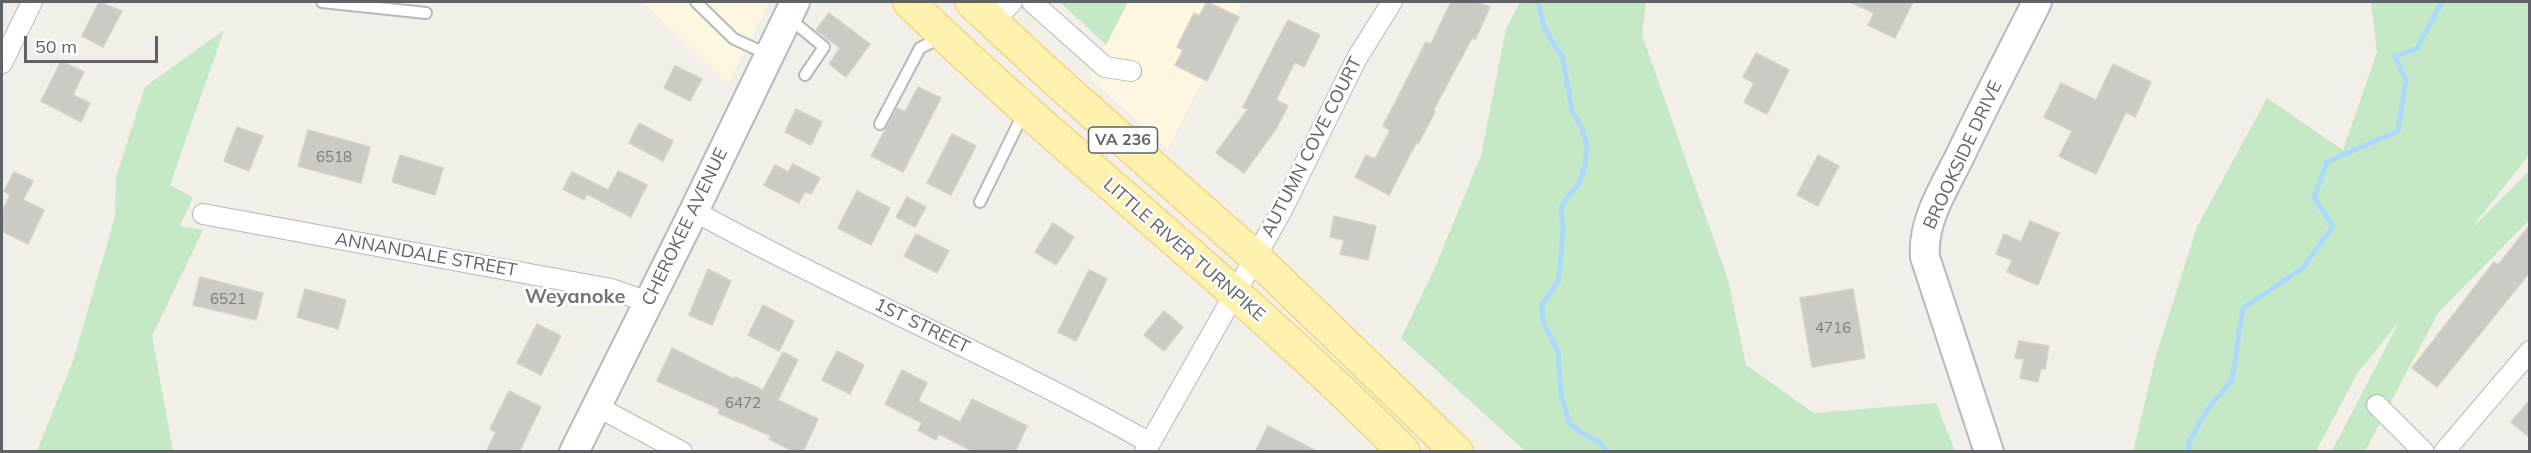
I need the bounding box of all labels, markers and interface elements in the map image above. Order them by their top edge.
scale bar [27,24,160,62]
text: 50 m [35,35,77,58]
street label: AUTUMN COVE COURT [1257,53,1367,241]
street label: BROOKSIDE DRIVE [1919,77,2007,233]
road number: VA 236 [1088,127,1158,153]
street label: CHEROKEE AVENUE [637,145,733,309]
house number: 6518 [316,148,352,166]
street label: LITTLE RIVER TURNPIKE [1099,174,1269,326]
street label: ANNANDALE STREET [333,228,519,282]
district label: Weyanoke [525,285,625,309]
house number: 6521 [210,290,246,308]
street label: 1ST STREET [871,294,973,358]
house number: 4716 [1815,319,1851,337]
house number: 6472 [725,394,761,412]

